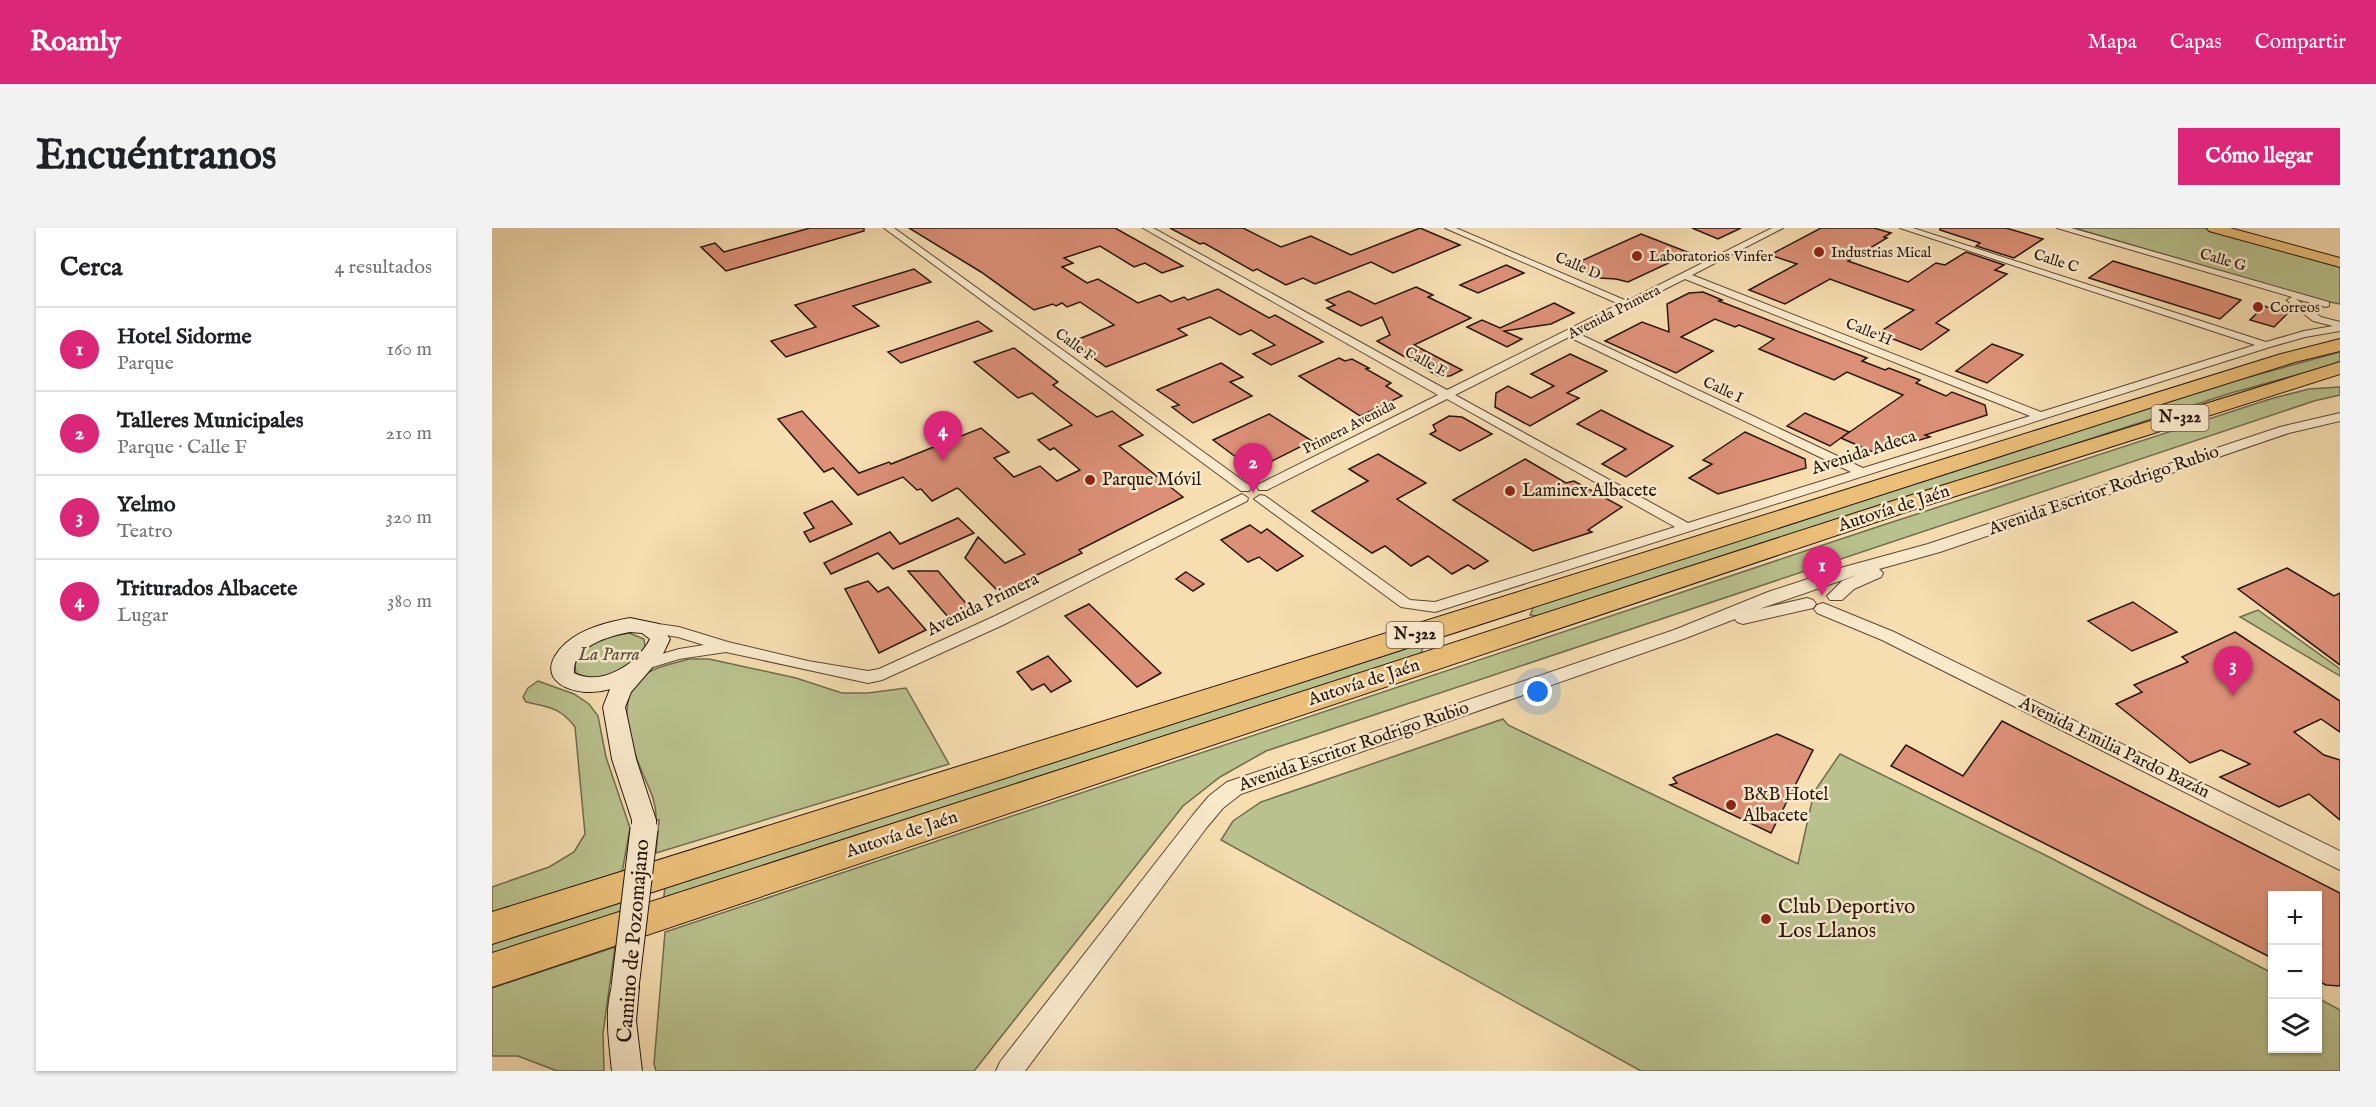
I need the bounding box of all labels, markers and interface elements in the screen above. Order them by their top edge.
text: Roamly [30,25,121,60]
text: Mapa [2088,29,2137,56]
text: Capas [2170,29,2222,56]
text: Compartir [2255,29,2346,56]
button: Cómo llegar [2178,128,2340,185]
text: Encuéntranos [36,130,277,183]
place label: Industrias Mical [1831,243,1932,262]
street label: Calle G [2198,244,2248,276]
marker: Industrias Mical [1812,245,1826,259]
street label: Calle C [2031,245,2081,277]
place label: Laboratorios Vinfer [1649,247,1774,266]
street label: Calle D [1552,248,1604,284]
marker: Laboratorios Vinfer [1630,249,1644,263]
text: Cerca [60,251,122,284]
text: 4 resultados [334,255,432,280]
street label: Avenida Primera [1564,280,1664,344]
place label: Correos [2270,298,2320,317]
marker: Correos [2251,300,2265,314]
street label: Calle H [1843,314,1895,350]
text: Hotel Sidorme [117,323,252,351]
street label: Calle F [1051,324,1099,366]
text: 1 [76,337,83,362]
text: 160 m [386,337,432,362]
street label: Calle E [1401,343,1451,381]
text: Parque [117,351,174,376]
street label: Calle I [1700,373,1747,408]
street label: Primera Avenida [1299,395,1399,459]
road number: N-322 [2152,405,2208,431]
text: Talleres Municipales [117,407,303,435]
pin: 4 [924,412,962,461]
text: 2 [75,421,84,446]
text: 210 m [386,421,432,446]
street label: Avenida Adeca [1808,425,1920,481]
text: Parque · Calle F [117,435,247,460]
street label: Avenida Escritor Rodrigo Rubio [1985,441,2223,542]
pin: 2 [1234,444,1272,493]
place label: Parque Móvil [1102,469,1201,492]
marker: Parque Móvil [1083,473,1097,487]
place label: Laminex Albacete [1522,480,1657,503]
street label: Autovía de Jaén [1834,480,1953,538]
marker: Laminex Albacete [1503,484,1517,498]
text: Yelmo [117,491,176,519]
text: 3 [76,505,83,530]
text: 320 m [386,505,432,530]
text: Teatro [117,519,173,544]
pin: 1 [1802,546,1842,596]
street label: Avenida Primera [922,568,1043,642]
text: Triturados Albacete [117,575,297,603]
text: 4 [75,589,84,614]
text: 380 m [387,589,432,614]
text: Lugar [117,603,168,628]
road number: N-322 [1386,622,1444,648]
park label: La Parra [577,644,640,667]
pin: 3 [2214,646,2252,696]
street label: Autovía de Jaén [1304,654,1423,712]
your location [1523,677,1552,706]
street label: Avenida Emilia Pardo Bazán [2014,691,2214,804]
street label: Avenida Escritor Rodrigo Rubio [1235,697,1473,798]
place label: B&B Hotel Albacete [1742,784,1829,828]
marker: B&B Hotel Albacete [1724,798,1738,812]
street label: Autovía de Jaén [842,806,961,864]
street label: Camino de Pozomajano [612,838,656,1044]
map controls [2268,891,2322,1053]
button: + [2268,891,2322,945]
place label: Club Deportivo Los Llanos [1778,894,1915,945]
marker: Club Deportivo Los Llanos [1759,912,1773,926]
button: − [2268,945,2322,999]
button: layers [2268,999,2322,1053]

